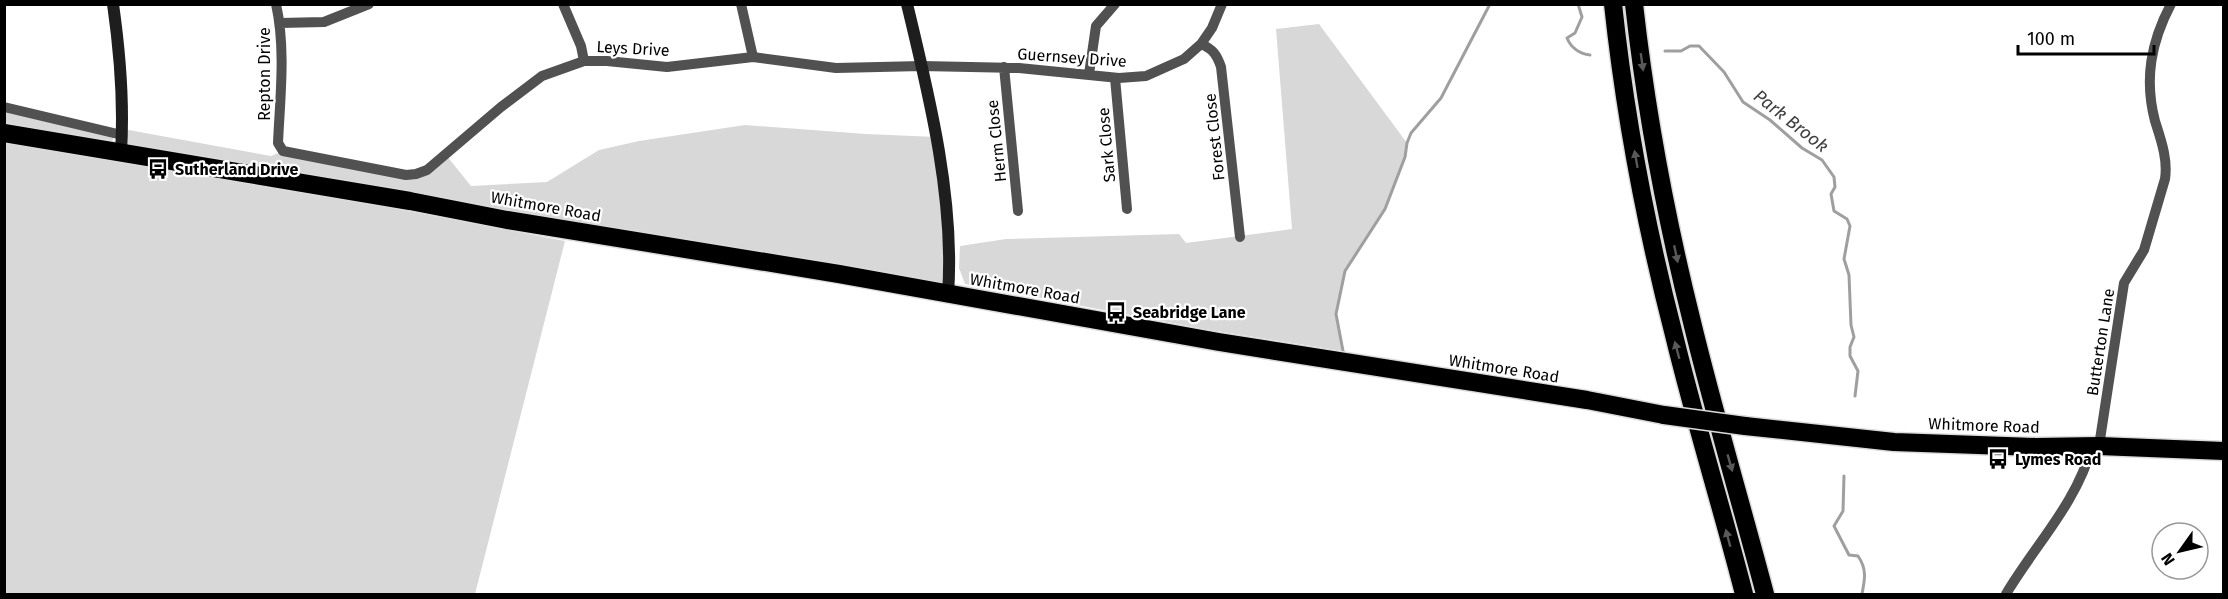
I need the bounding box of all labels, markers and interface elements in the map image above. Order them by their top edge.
scale bar [2018,18,2154,56]
street label: Repton Drive [255,27,274,121]
text: 100 m [2027,28,2075,50]
street label: Leys Drive [596,37,670,60]
street label: Guernsey Drive [1017,44,1127,71]
one-way arrow [1637,53,1646,72]
water label: Park Brook [1749,85,1833,157]
street label: Forest Close [1200,92,1229,181]
street label: Herm Close [983,99,1010,183]
street label: Sark Close [1094,107,1119,183]
one-way arrow [1631,150,1640,169]
bus stop icon: Sutherland Drive [146,157,170,181]
place label: Sutherland Drive [175,160,298,179]
street label: Whitmore Road [489,187,602,226]
one-way arrow [1672,245,1681,264]
street label: Whitmore Road [968,269,1081,308]
street label: Butterton Lane [2083,287,2118,397]
bus stop icon: Seabridge Lane [1104,300,1128,324]
place label: Seabridge Lane [1133,303,1246,322]
one-way arrow [1672,341,1682,359]
street label: Whitmore Road [1447,350,1560,387]
street label: Whitmore Road [1928,414,2040,437]
bus stop icon: Lymes Road [1986,447,2010,471]
place label: Lymes Road [2015,450,2101,469]
one-way arrow [1726,455,1735,473]
north arrow [2150,521,2210,581]
one-way arrow [1723,529,1733,547]
text: N [2157,549,2179,569]

